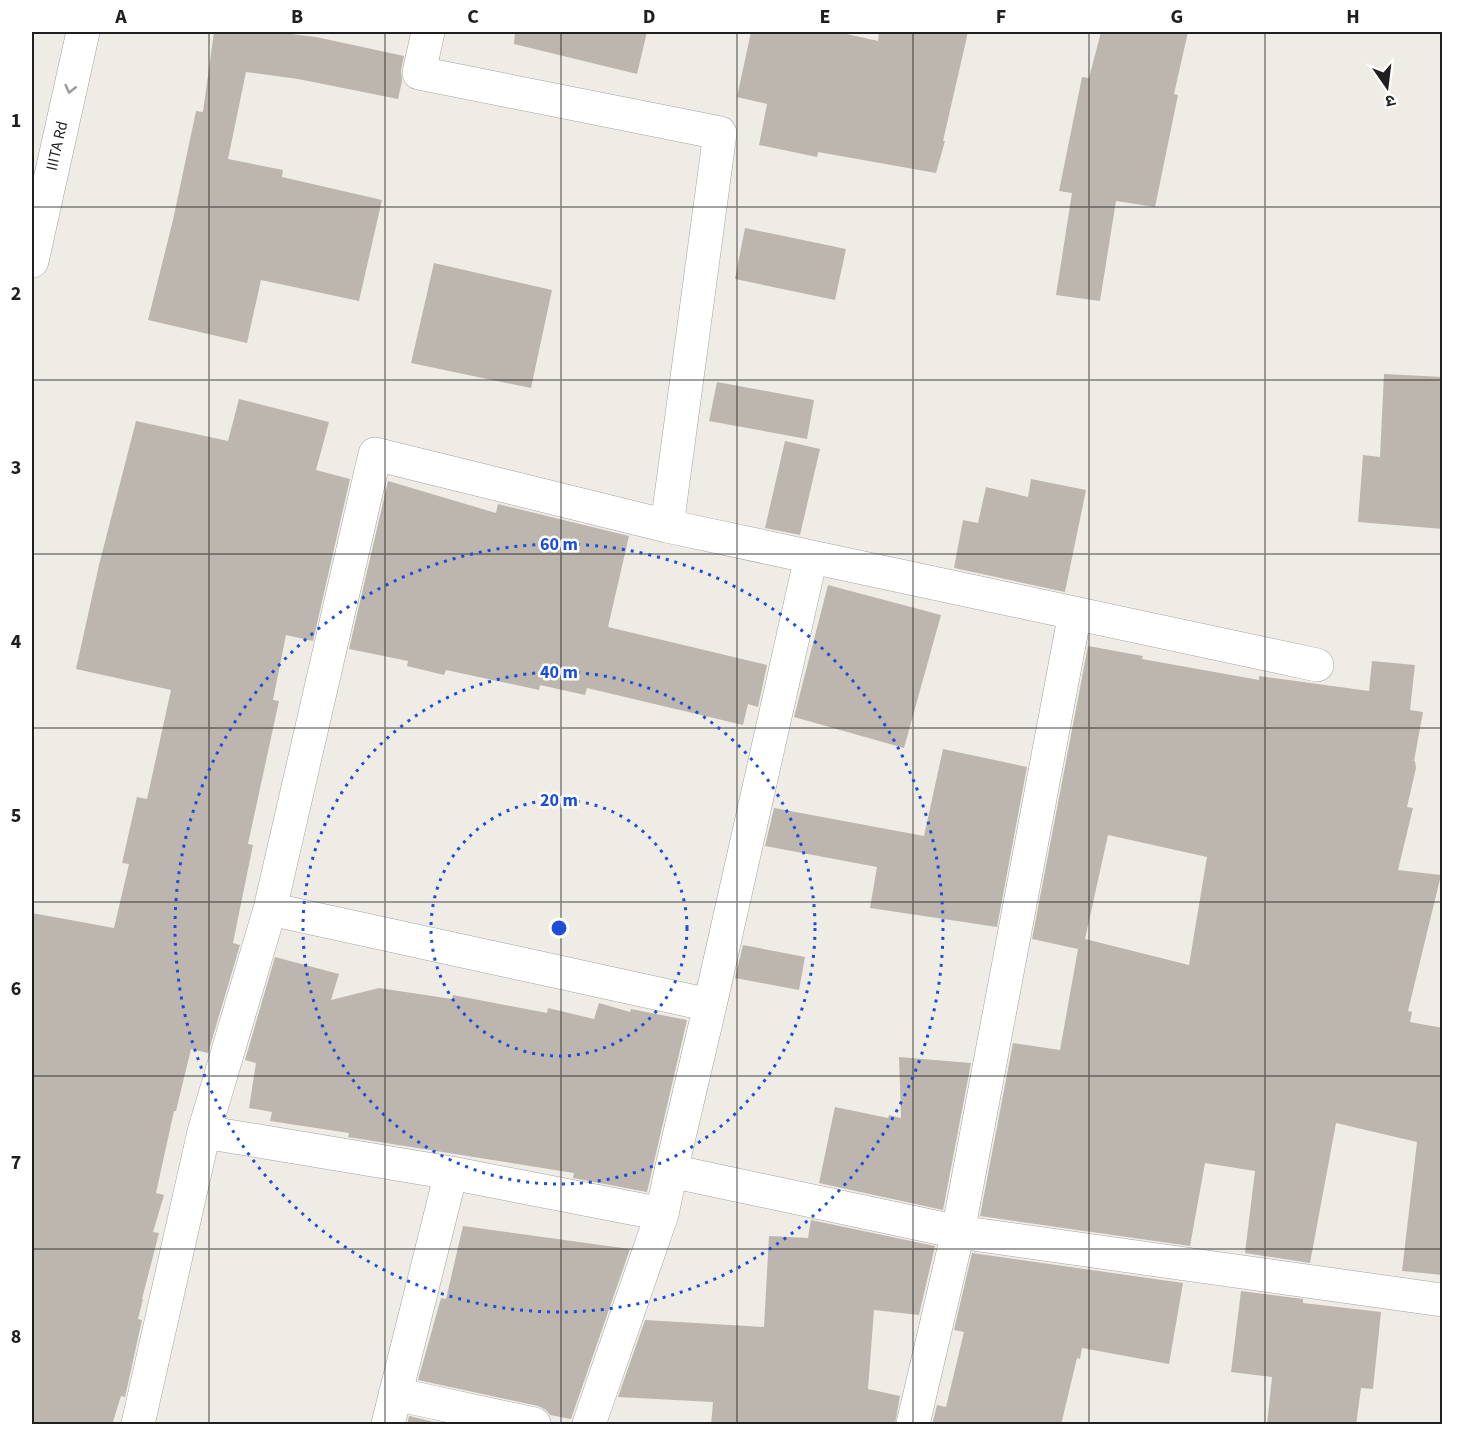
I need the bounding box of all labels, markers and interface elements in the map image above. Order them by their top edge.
text: A [114,3,127,31]
text: B [291,3,303,31]
text: C [467,3,479,31]
text: D [643,3,655,31]
text: E [820,3,830,31]
text: F [996,3,1006,31]
text: G [1171,3,1183,31]
text: H [1346,3,1360,31]
north arrow [1357,57,1417,117]
one-way arrow [64,83,77,93]
text: उ [1383,89,1398,113]
text: 1 [11,107,21,135]
street label: IIITA Rd [41,119,73,173]
text: 2 [11,280,21,308]
text: 3 [11,454,21,482]
text: 60 m [540,532,578,557]
text: 4 [11,628,22,656]
text: 40 m [540,660,578,685]
text: 20 m [540,788,578,813]
text: 5 [11,802,21,830]
centre of rings [549,918,569,938]
text: 6 [11,975,21,1003]
text: 7 [11,1149,21,1177]
text: 8 [11,1323,21,1351]

